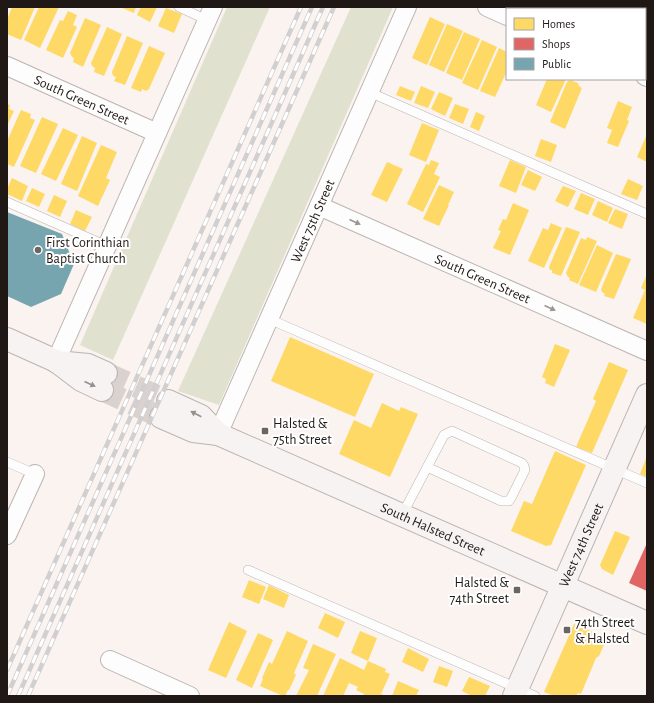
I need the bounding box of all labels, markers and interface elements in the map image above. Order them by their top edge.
legend [506,8,646,80]
text: Homes [542,18,575,30]
text: Shops [542,38,570,50]
text: Public [542,58,571,70]
street label: South Green Street [32,73,132,128]
street label: West 75th Street [289,177,338,265]
one-way arrow [349,219,361,225]
place label: First Corinthian Baptist Church [46,236,130,266]
marker: First Corinthian Baptist Church [33,245,43,255]
street label: South Green Street [433,252,533,307]
one-way arrow [545,306,557,312]
one-way arrow [85,381,96,387]
one-way arrow [190,411,202,417]
place label: Halsted & 75th Street [273,417,332,447]
marker: Halsted & 75th Street [260,426,270,436]
street label: South Halsted Street [378,501,487,559]
street label: West 74th Street [557,501,606,589]
place label: Halsted & 74th Street [449,576,510,606]
marker: Halsted & 74th Street [512,585,522,595]
place label: 74th Street & Halsted [575,616,635,646]
marker: 74th Street & Halsted [562,625,572,635]

